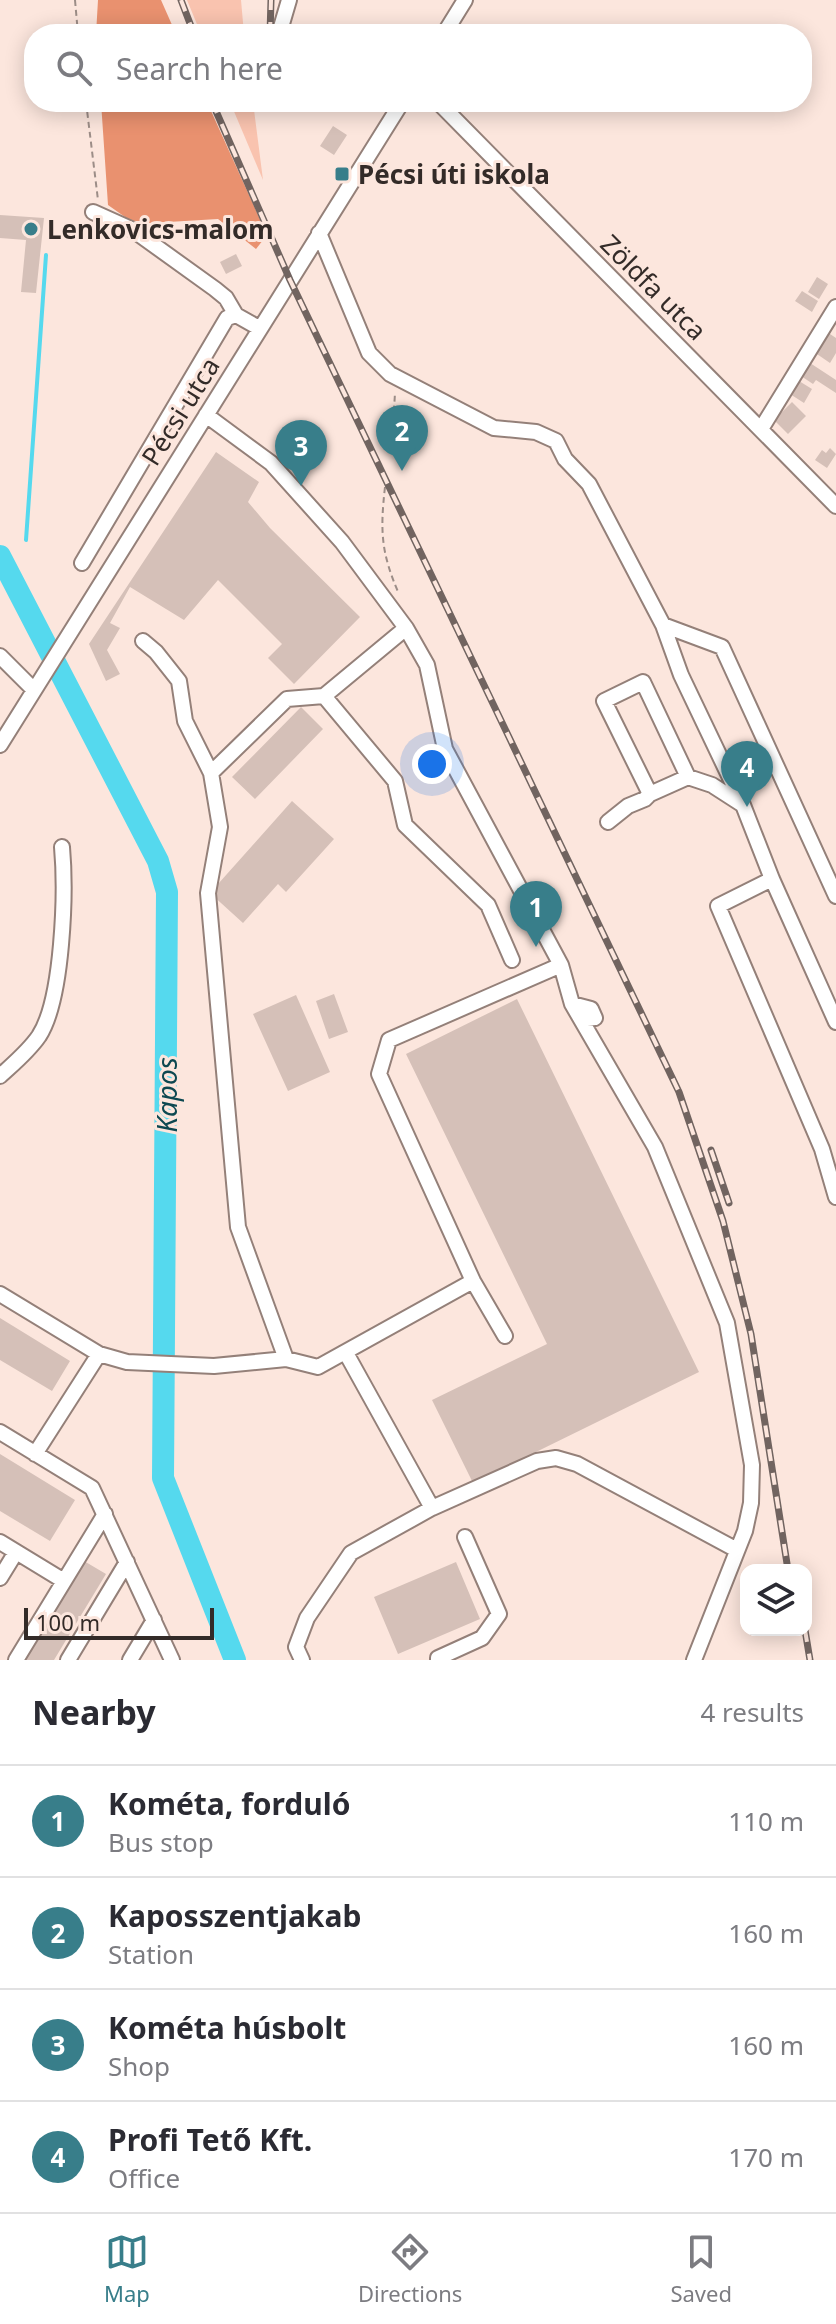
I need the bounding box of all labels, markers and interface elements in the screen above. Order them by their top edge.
search box [24,24,812,112]
icon: search [52,46,96,90]
text: Search here [116,48,283,89]
place label: Pécsi úti iskola [358,156,550,192]
marker: Pécsi úti iskola [333,165,351,183]
place label: Lenkovics-malom [47,211,274,247]
marker: Lenkovics-malom [22,220,40,238]
street label: Zöldfa utca [593,226,715,348]
street label: Pécsi utca [133,350,227,472]
pin: 2 [376,405,428,471]
pin: 3 [275,420,327,486]
pin: 4 [721,741,773,807]
your location [412,744,452,784]
pin: 1 [510,881,562,947]
water label: Kapos [147,1057,185,1133]
map controls [740,1564,812,1636]
button: layers [740,1564,812,1636]
scale bar [24,1604,214,1640]
text: 100 m [36,1607,100,1637]
text: Nearby [32,1689,156,1735]
text: 4 results [700,1694,804,1730]
text: Kométa, forduló [108,1783,351,1824]
text: 1 [51,1803,65,1839]
text: 110 m [728,1803,804,1839]
text: Bus stop [108,1824,214,1860]
text: Kaposszentjakab [108,1895,361,1936]
text: 2 [51,1915,65,1951]
text: 160 m [728,1915,804,1951]
text: Station [108,1936,194,1972]
text: Kométa húsbolt [108,2007,346,2048]
text: 3 [51,2027,65,2063]
text: 160 m [728,2027,804,2063]
text: Shop [108,2048,170,2084]
text: Profi Tető Kft. [108,2119,312,2160]
text: 4 [51,2139,65,2175]
text: 170 m [728,2139,804,2175]
text: Office [108,2160,180,2196]
tab: Map [104,2230,150,2308]
tab: Directions [358,2230,462,2308]
tab: Saved [670,2230,732,2308]

